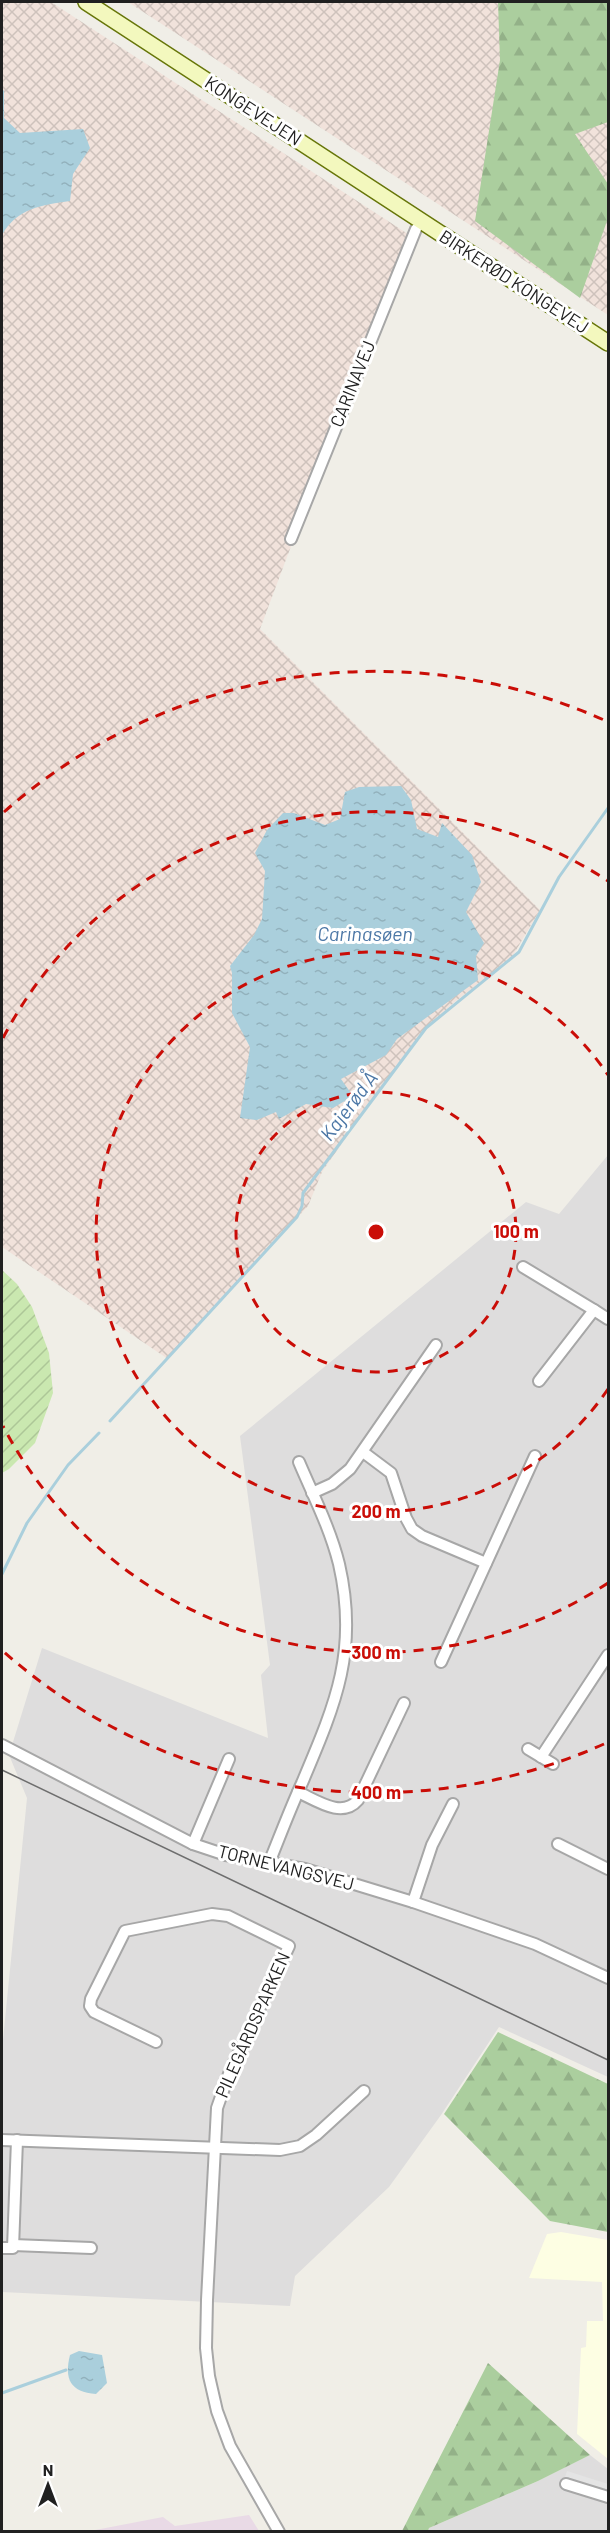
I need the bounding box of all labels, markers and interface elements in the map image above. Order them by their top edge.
street label: KONGEVEJEN [201,71,306,150]
street label: BIRKERØD KONGEVEJ [436,225,593,338]
street label: CARINAVEJ [325,337,379,430]
water label: Carinasøen [317,921,413,945]
water label: Kajerød Å [314,1066,382,1145]
text: 100 m [493,1220,539,1242]
centre of rings [366,1222,386,1242]
text: 200 m [351,1500,401,1522]
text: 300 m [352,1641,400,1663]
text: 400 m [351,1781,401,1803]
street label: TORNEVANGSVEJ [216,1839,357,1895]
street label: PILEGÅRDSPARKEN [210,1948,294,2101]
north arrow [18,2455,78,2515]
text: N [43,2460,53,2479]

